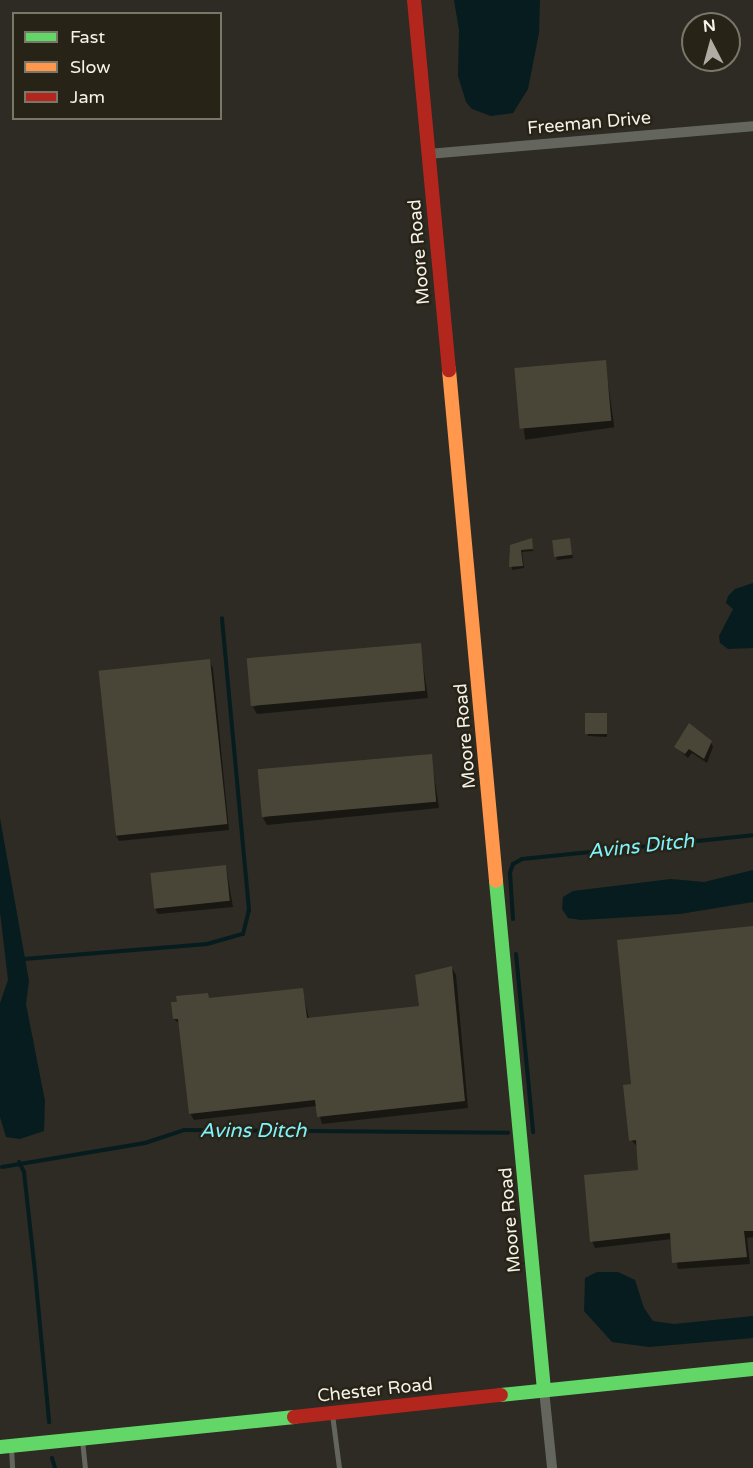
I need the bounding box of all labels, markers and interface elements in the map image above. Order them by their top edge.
legend [12,12,222,120]
north arrow [681,12,741,72]
text: N [702,15,717,37]
text: Fast [70,26,105,48]
text: Slow [70,56,111,78]
text: Jam [70,86,105,108]
street label: Freeman Drive [526,107,652,139]
street label: Moore Road [404,198,434,306]
street label: Moore Road [450,682,480,790]
water label: Avins Ditch [587,829,695,865]
water label: Avins Ditch [200,1119,306,1143]
street label: Moore Road [495,1166,525,1274]
street label: Chester Road [316,1373,434,1407]

